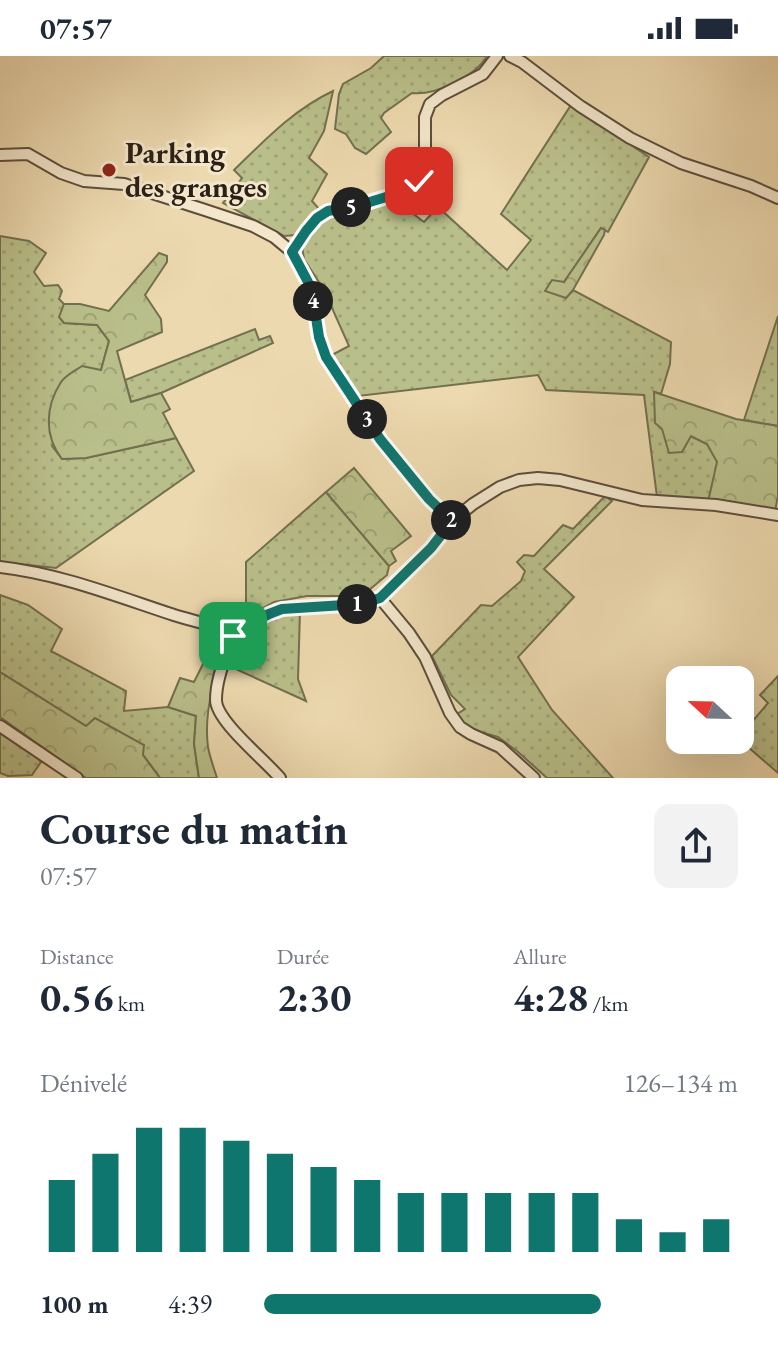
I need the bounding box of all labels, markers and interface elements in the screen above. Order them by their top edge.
text: 07:57 [40,9,112,48]
place label: Parking des granges [125,133,267,206]
pin [385,147,453,215]
icon: check [397,159,441,203]
marker: Parking des granges [100,161,118,179]
pin: 5 [331,187,371,227]
text: 5 [345,192,357,221]
pin: 4 [293,281,333,321]
text: 4 [307,286,319,315]
pin: 3 [347,399,387,439]
text: 3 [361,404,373,433]
pin: 2 [431,500,471,540]
text: 2 [445,505,457,534]
pin: 1 [337,584,377,624]
text: 1 [351,589,363,618]
pin [199,602,267,670]
icon: arrive [211,614,255,658]
north arrow [666,666,754,754]
map controls [666,666,754,754]
text: Course du matin [40,800,348,857]
button: share [654,804,738,888]
text: 07:57 [40,859,96,893]
text: Distance [40,942,113,971]
text: Durée [277,942,329,971]
text: Allure [513,942,567,971]
text: 0.56 [40,971,113,1023]
text: 2:30 [277,971,351,1023]
text: 4:28 [513,971,588,1023]
text: km [113,989,145,1018]
text: /km [588,989,629,1018]
text: Dénivelé [40,1066,127,1100]
text: 126–134 m [623,1066,738,1100]
text: 100 m [40,1287,108,1321]
text: 4:39 [168,1287,212,1321]

